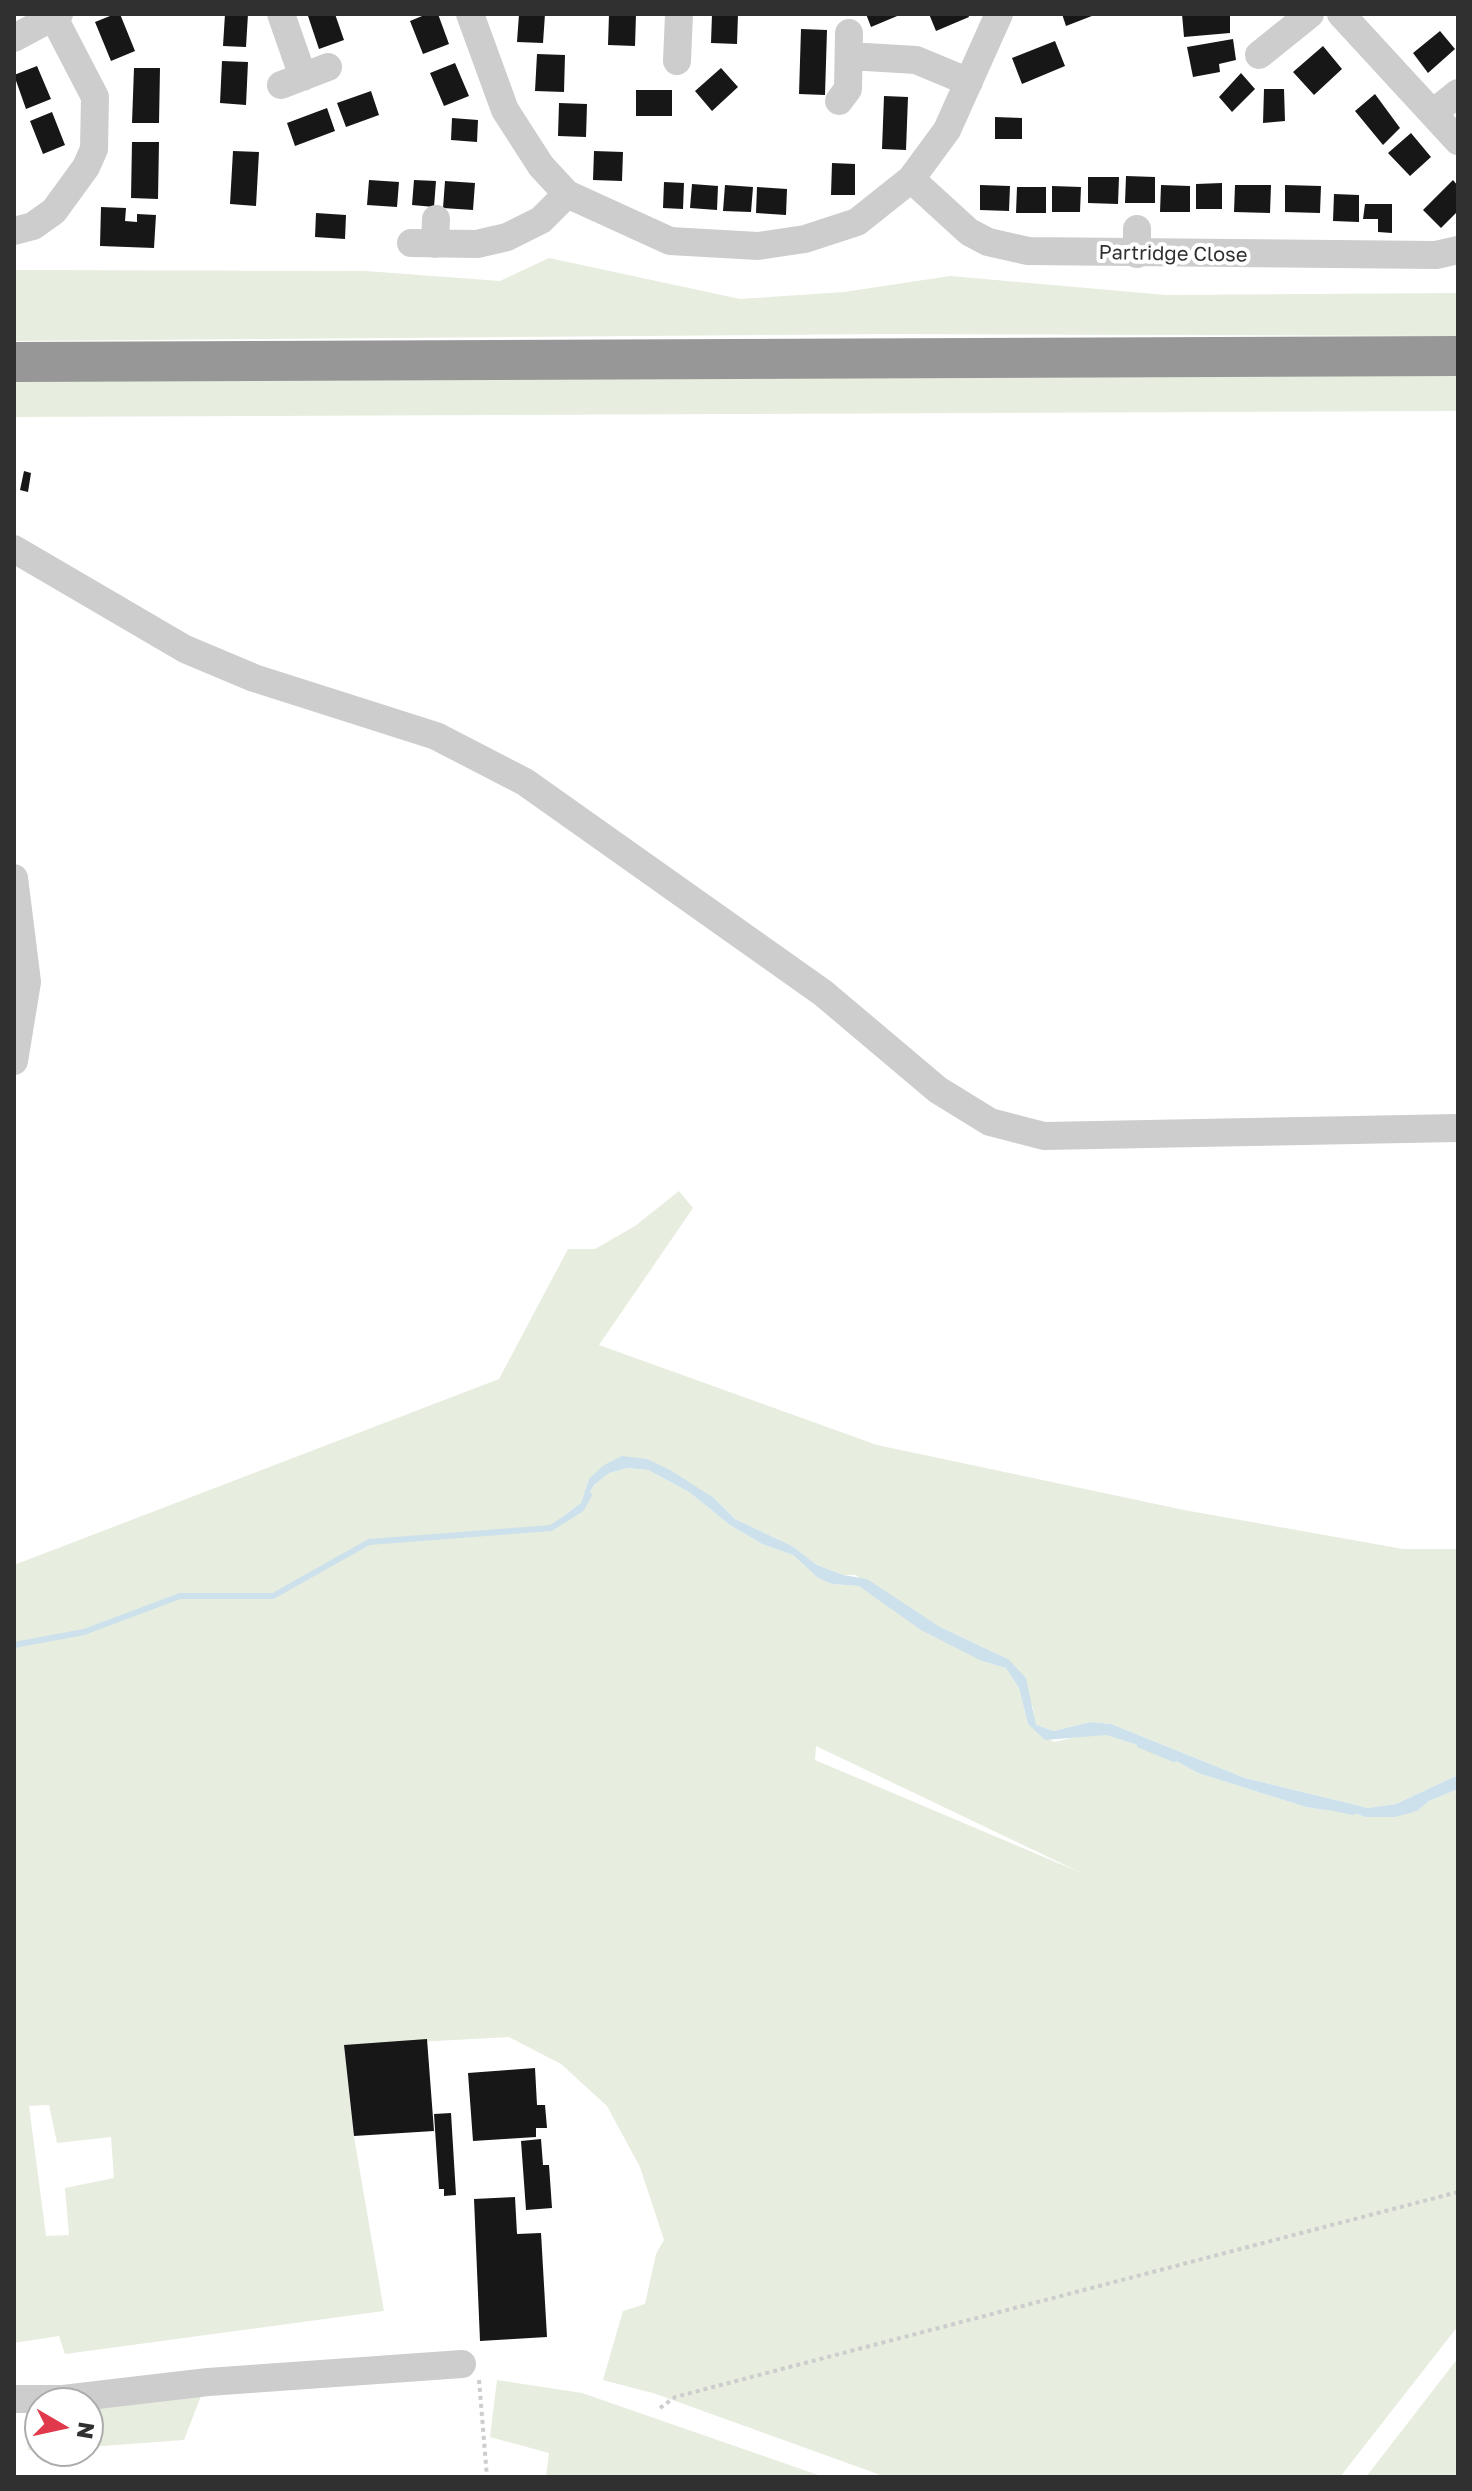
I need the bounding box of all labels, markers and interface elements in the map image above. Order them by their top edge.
street label: Partridge Close [1098,241,1248,267]
north arrow [24,2387,104,2467]
text: N [72,2420,101,2441]

